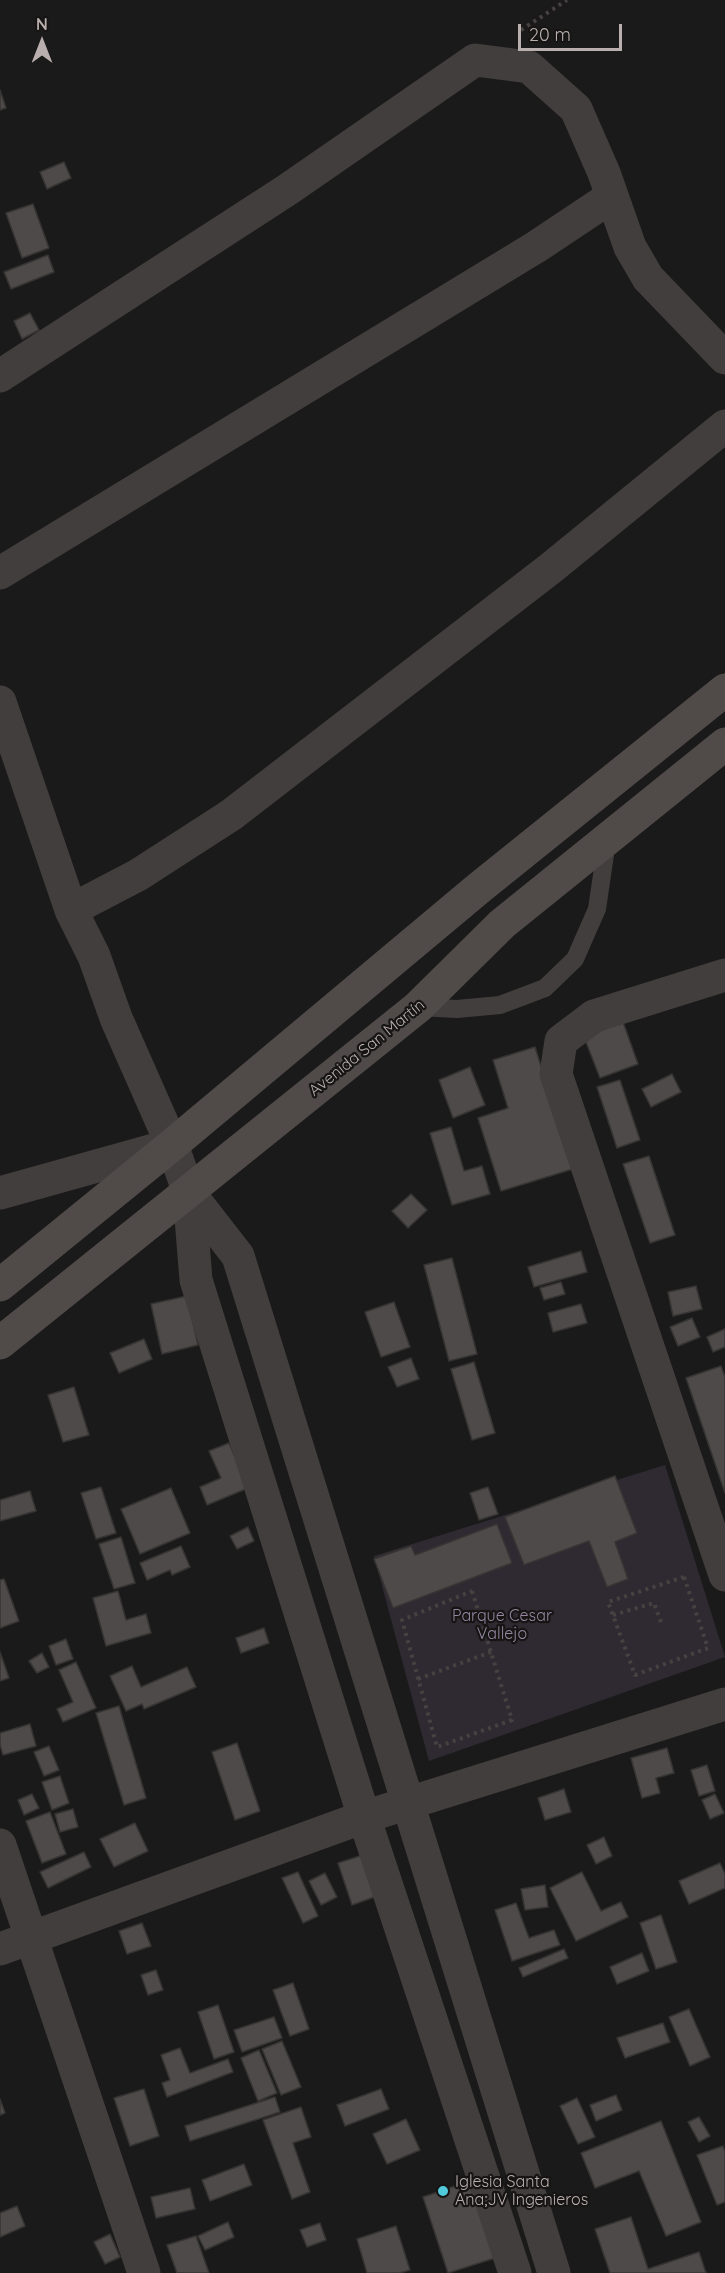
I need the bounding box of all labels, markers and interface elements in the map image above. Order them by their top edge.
north arrow [12,12,72,72]
scale bar [521,12,624,50]
text: N [36,14,48,34]
text: 20 m [529,23,571,46]
street label: Avenida San Martín [305,995,429,1101]
park label: Parque Cesar Vallejo [452,1606,552,1644]
place label: Iglesia Santa Ana;JV Ingenieros [455,2172,588,2210]
marker: Iglesia Santa Ana;JV Ingenieros [436,2184,450,2198]

